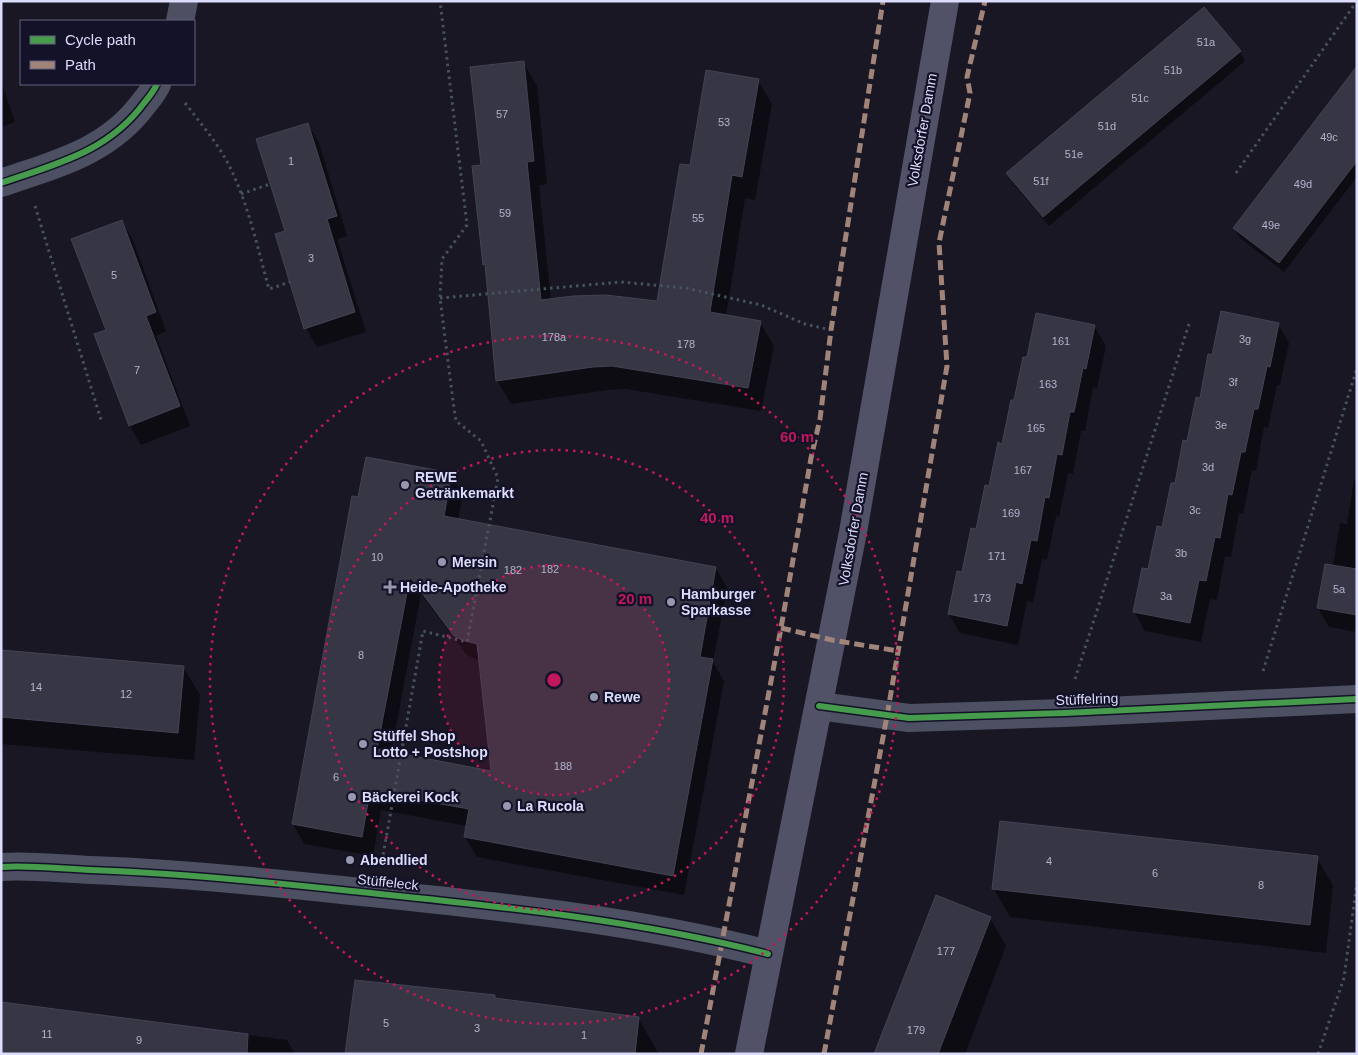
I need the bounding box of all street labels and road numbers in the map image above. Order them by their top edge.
street label: Volksdorfer Damm [904,72,940,188]
street label: Volksdorfer Damm [835,471,871,587]
street label: Stüffelring [1055,690,1119,708]
street label: Stüffeleck [357,871,420,893]

